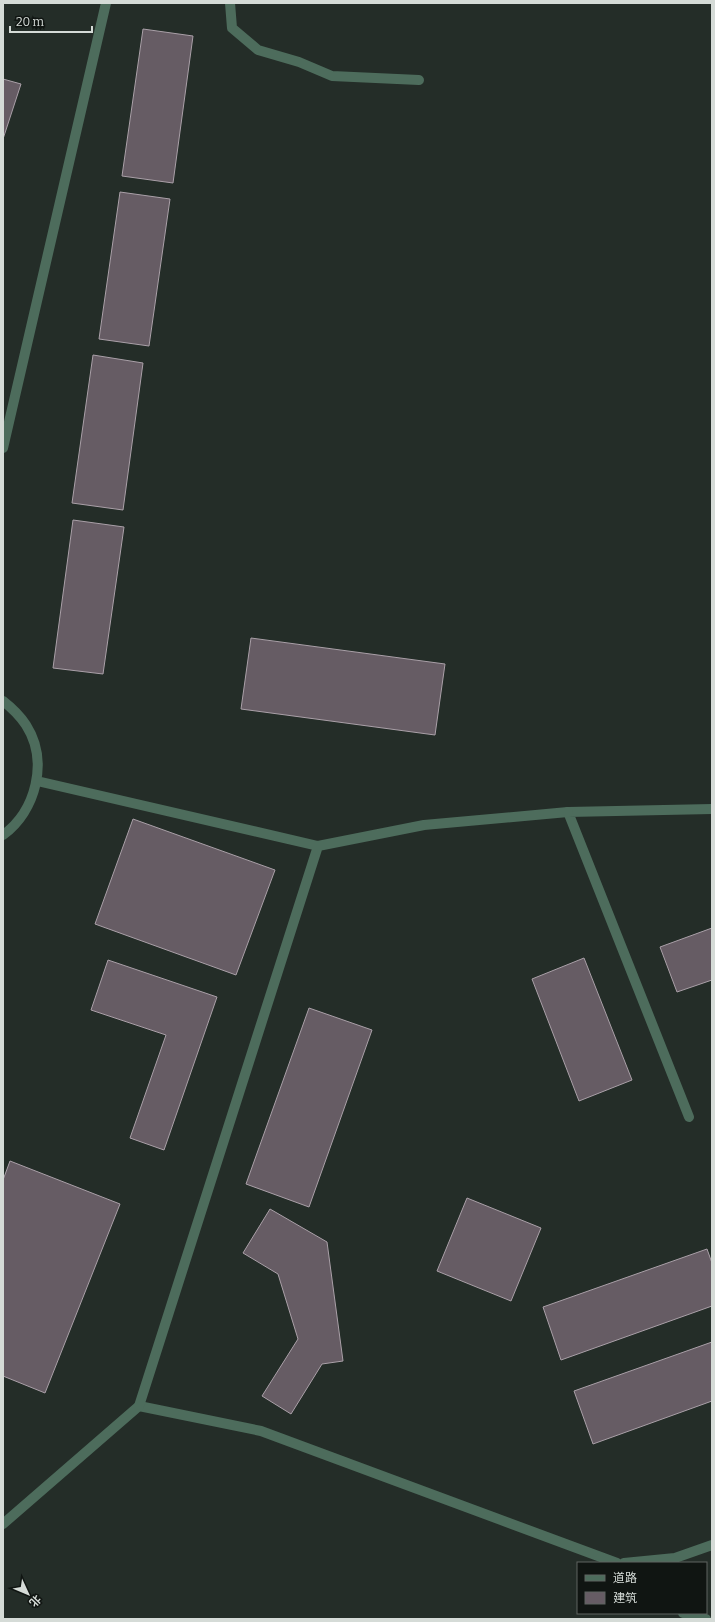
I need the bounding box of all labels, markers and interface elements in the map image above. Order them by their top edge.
scale bar [10,8,92,34]
text: 20 m [16,15,45,29]
legend [577,1562,707,1614]
text: 道路 [613,1571,637,1585]
north arrow [8,1574,48,1614]
text: 建筑 [613,1591,637,1605]
text: 北 [26,1592,43,1609]

